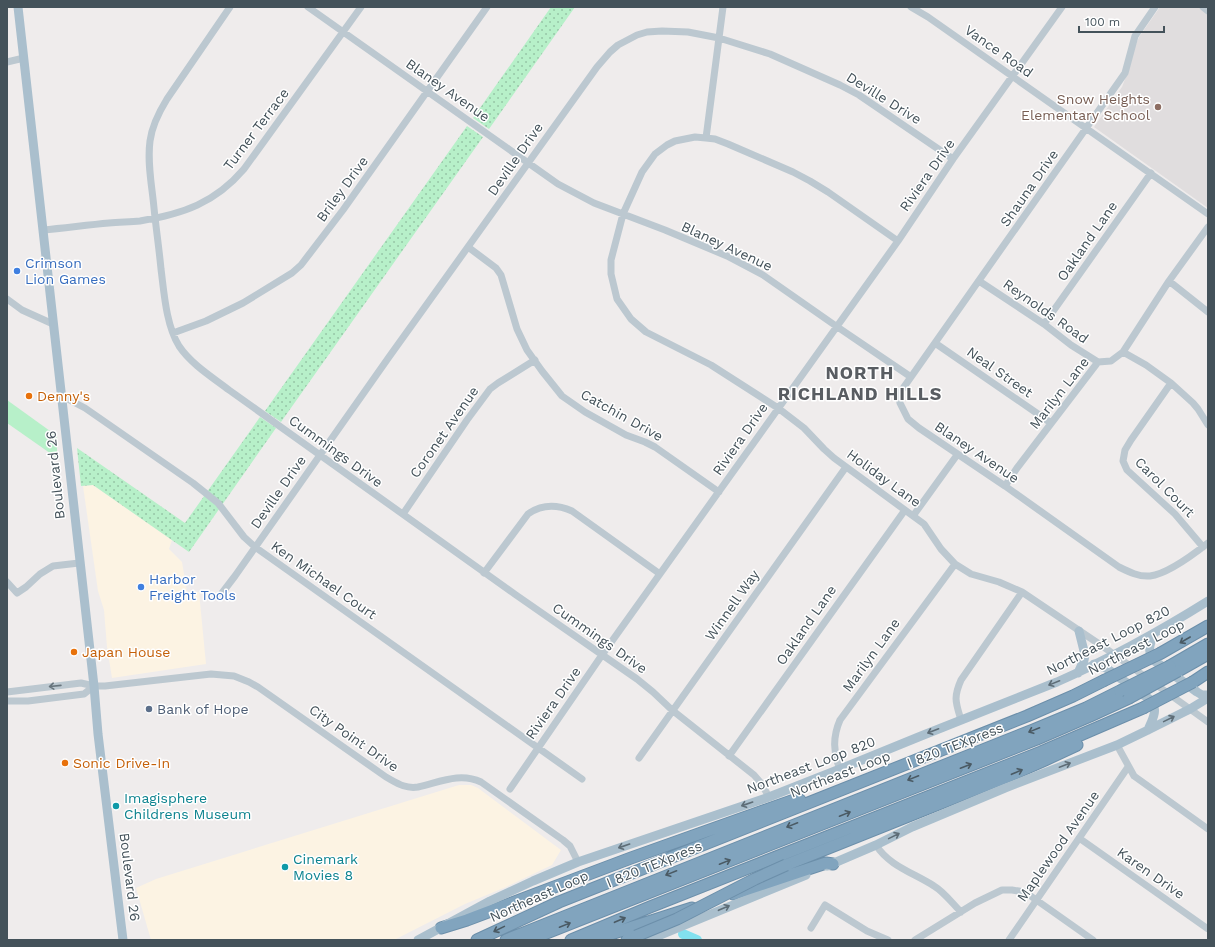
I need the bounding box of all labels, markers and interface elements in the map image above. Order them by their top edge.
scale bar [1079,8,1164,34]
text: 100 m [1085,15,1120,29]
street label: Vance Road [962,22,1036,80]
street label: Blaney Avenue [403,55,493,125]
street label: Deville Drive [844,69,924,127]
street label: Turner Terrace [220,85,292,173]
place label: Snow Heights Elementary School [1021,91,1151,123]
marker: Snow Heights Elementary School [1153,102,1163,112]
street label: Deville Drive [484,120,546,198]
street label: Riviera Drive [896,136,958,214]
street label: Shauna Drive [997,147,1061,229]
street label: Briley Drive [313,153,371,225]
street label: Oakland Lane [1054,198,1120,284]
street label: Blaney Avenue [679,218,775,274]
place label: Crimson Lion Games [25,255,106,287]
marker: Crimson Lion Games [12,266,22,276]
street label: Reynolds Road [1000,276,1092,346]
street label: Neal Street [964,343,1036,401]
street label: Marilyn Lane [1026,354,1092,432]
district label: NORTH RICHLAND HILLS [778,362,942,404]
street label: Coronet Avenue [406,383,482,481]
street label: Catchin Drive [578,386,666,444]
place label: Denny's [37,388,90,404]
marker: Denny's [24,391,34,401]
street label: Riviera Drive [709,400,771,478]
street label: Cummings Drive [286,412,386,490]
street label: Blaney Avenue [932,418,1022,486]
street label: Boulevard 26 [42,430,68,520]
street label: Holiday Lane [844,446,924,510]
street label: Deville Drive [247,453,309,531]
street label: Carol Court [1132,454,1198,520]
street label: Ken Michael Court [268,538,380,622]
street label: Winnell Way [702,566,763,643]
place label: Harbor Freight Tools [149,571,236,603]
marker: Harbor Freight Tools [136,582,146,592]
street label: Oakland Lane [773,582,839,668]
street label: Cummings Drive [550,599,650,677]
street label: Northeast Loop 820 [1043,602,1173,678]
street label: Marilyn Lane [839,615,903,695]
street label: Northeast Loop [1085,615,1187,679]
one-way arrow [1179,636,1191,644]
place label: Japan House [82,644,170,660]
marker: Japan House [69,647,79,657]
street label: Riviera Drive [522,664,584,742]
one-way arrow [1049,680,1061,688]
one-way arrow [49,682,62,690]
place label: Bank of Hope [157,701,249,717]
street label: City Point Drive [306,701,402,775]
marker: Bank of Hope [144,704,154,714]
one-way arrow [1162,715,1174,722]
street label: I 820 TEXpress [905,719,1005,771]
one-way arrow [1028,727,1040,734]
one-way arrow [928,728,940,735]
street label: Northeast Loop 820 [744,733,878,797]
street label: Northeast Loop [787,747,893,801]
place label: Sonic Drive-In [73,755,170,771]
marker: Sonic Drive-In [60,758,70,768]
one-way arrow [1059,760,1071,768]
one-way arrow [960,762,972,770]
one-way arrow [1011,768,1023,775]
one-way arrow [907,774,919,782]
street label: Maplewood Avenue [1014,788,1102,904]
place label: Imagisphere Childrens Museum [124,790,251,822]
marker: Imagisphere Childrens Museum [111,801,121,811]
one-way arrow [741,801,754,808]
one-way arrow [839,809,851,817]
one-way arrow [786,822,798,830]
street label: Boulevard 26 [117,832,143,922]
one-way arrow [888,832,900,839]
street label: I 820 TEXpress [604,838,704,890]
one-way arrow [619,843,631,851]
street label: Karen Drive [1114,844,1188,902]
place label: Cinemark Movies 8 [293,851,358,883]
one-way arrow [718,857,730,865]
marker: Cinemark Movies 8 [280,862,290,872]
street label: Northeast Loop [487,867,591,925]
one-way arrow [665,870,677,878]
one-way arrow [718,904,730,912]
one-way arrow [614,915,626,923]
one-way arrow [558,921,570,929]
one-way arrow [493,926,505,934]

